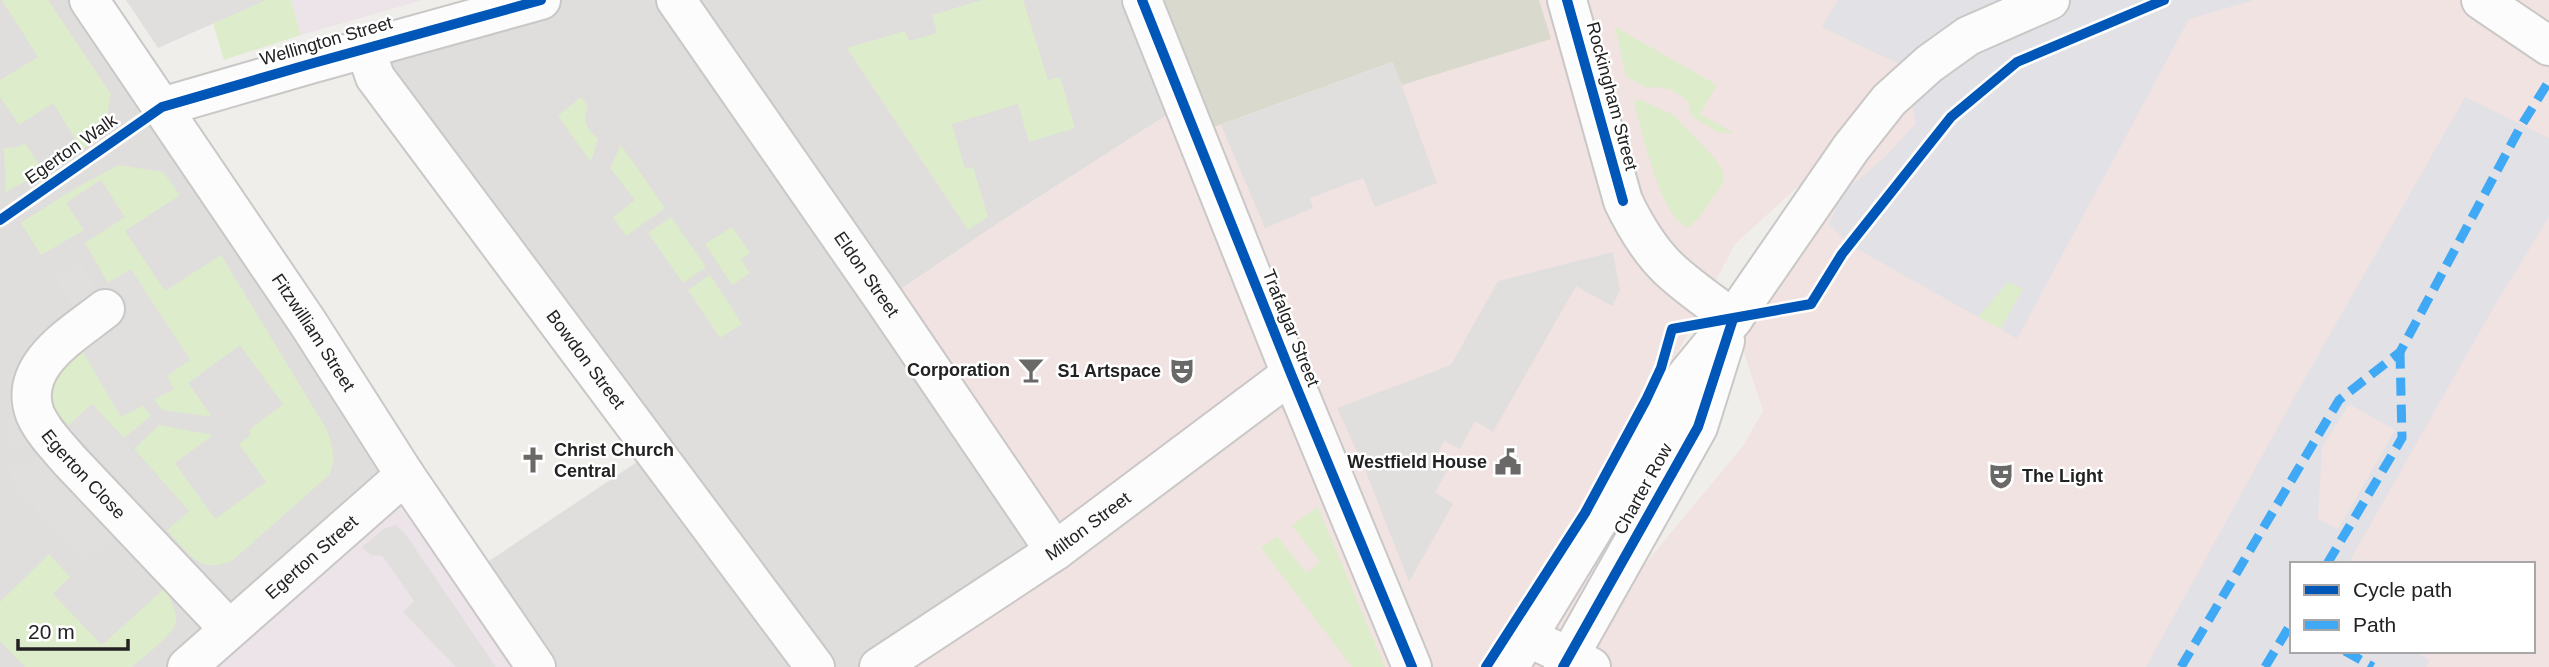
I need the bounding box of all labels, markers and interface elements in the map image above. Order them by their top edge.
street label: Wellington Street [258,13,394,69]
street label: Rockingham Street [1583,19,1641,173]
street label: Egerton Walk [21,109,122,188]
street label: Eldon Street [830,228,903,321]
street label: Trafalgar Street [1258,267,1324,389]
street label: Fitzwilliam Street [268,270,359,395]
street label: Bowdon Street [542,306,629,413]
bar icon: Corporation [1016,355,1046,385]
theatre icon: S1 Artspace [1167,356,1197,386]
place label: Corporation [907,360,1010,380]
place label: S1 Artspace [1058,361,1161,381]
street label: Egerton Close [37,426,129,523]
street label: Charter Row [1610,439,1677,538]
place label: Christ Church Central [554,440,674,481]
church icon: Christ Church Central [518,445,548,475]
public building icon: Westfield House [1493,447,1523,477]
place label: Westfield House [1347,452,1487,472]
theatre icon: The Light [1986,461,2016,491]
place label: The Light [2022,466,2103,486]
street label: Milton Street [1042,488,1134,565]
street label: Egerton Street [261,511,362,603]
legend [2290,562,2535,653]
text: Cycle path [2353,578,2452,601]
scale bar [18,608,128,652]
text: Path [2353,613,2396,636]
text: 20 m [28,620,75,643]

